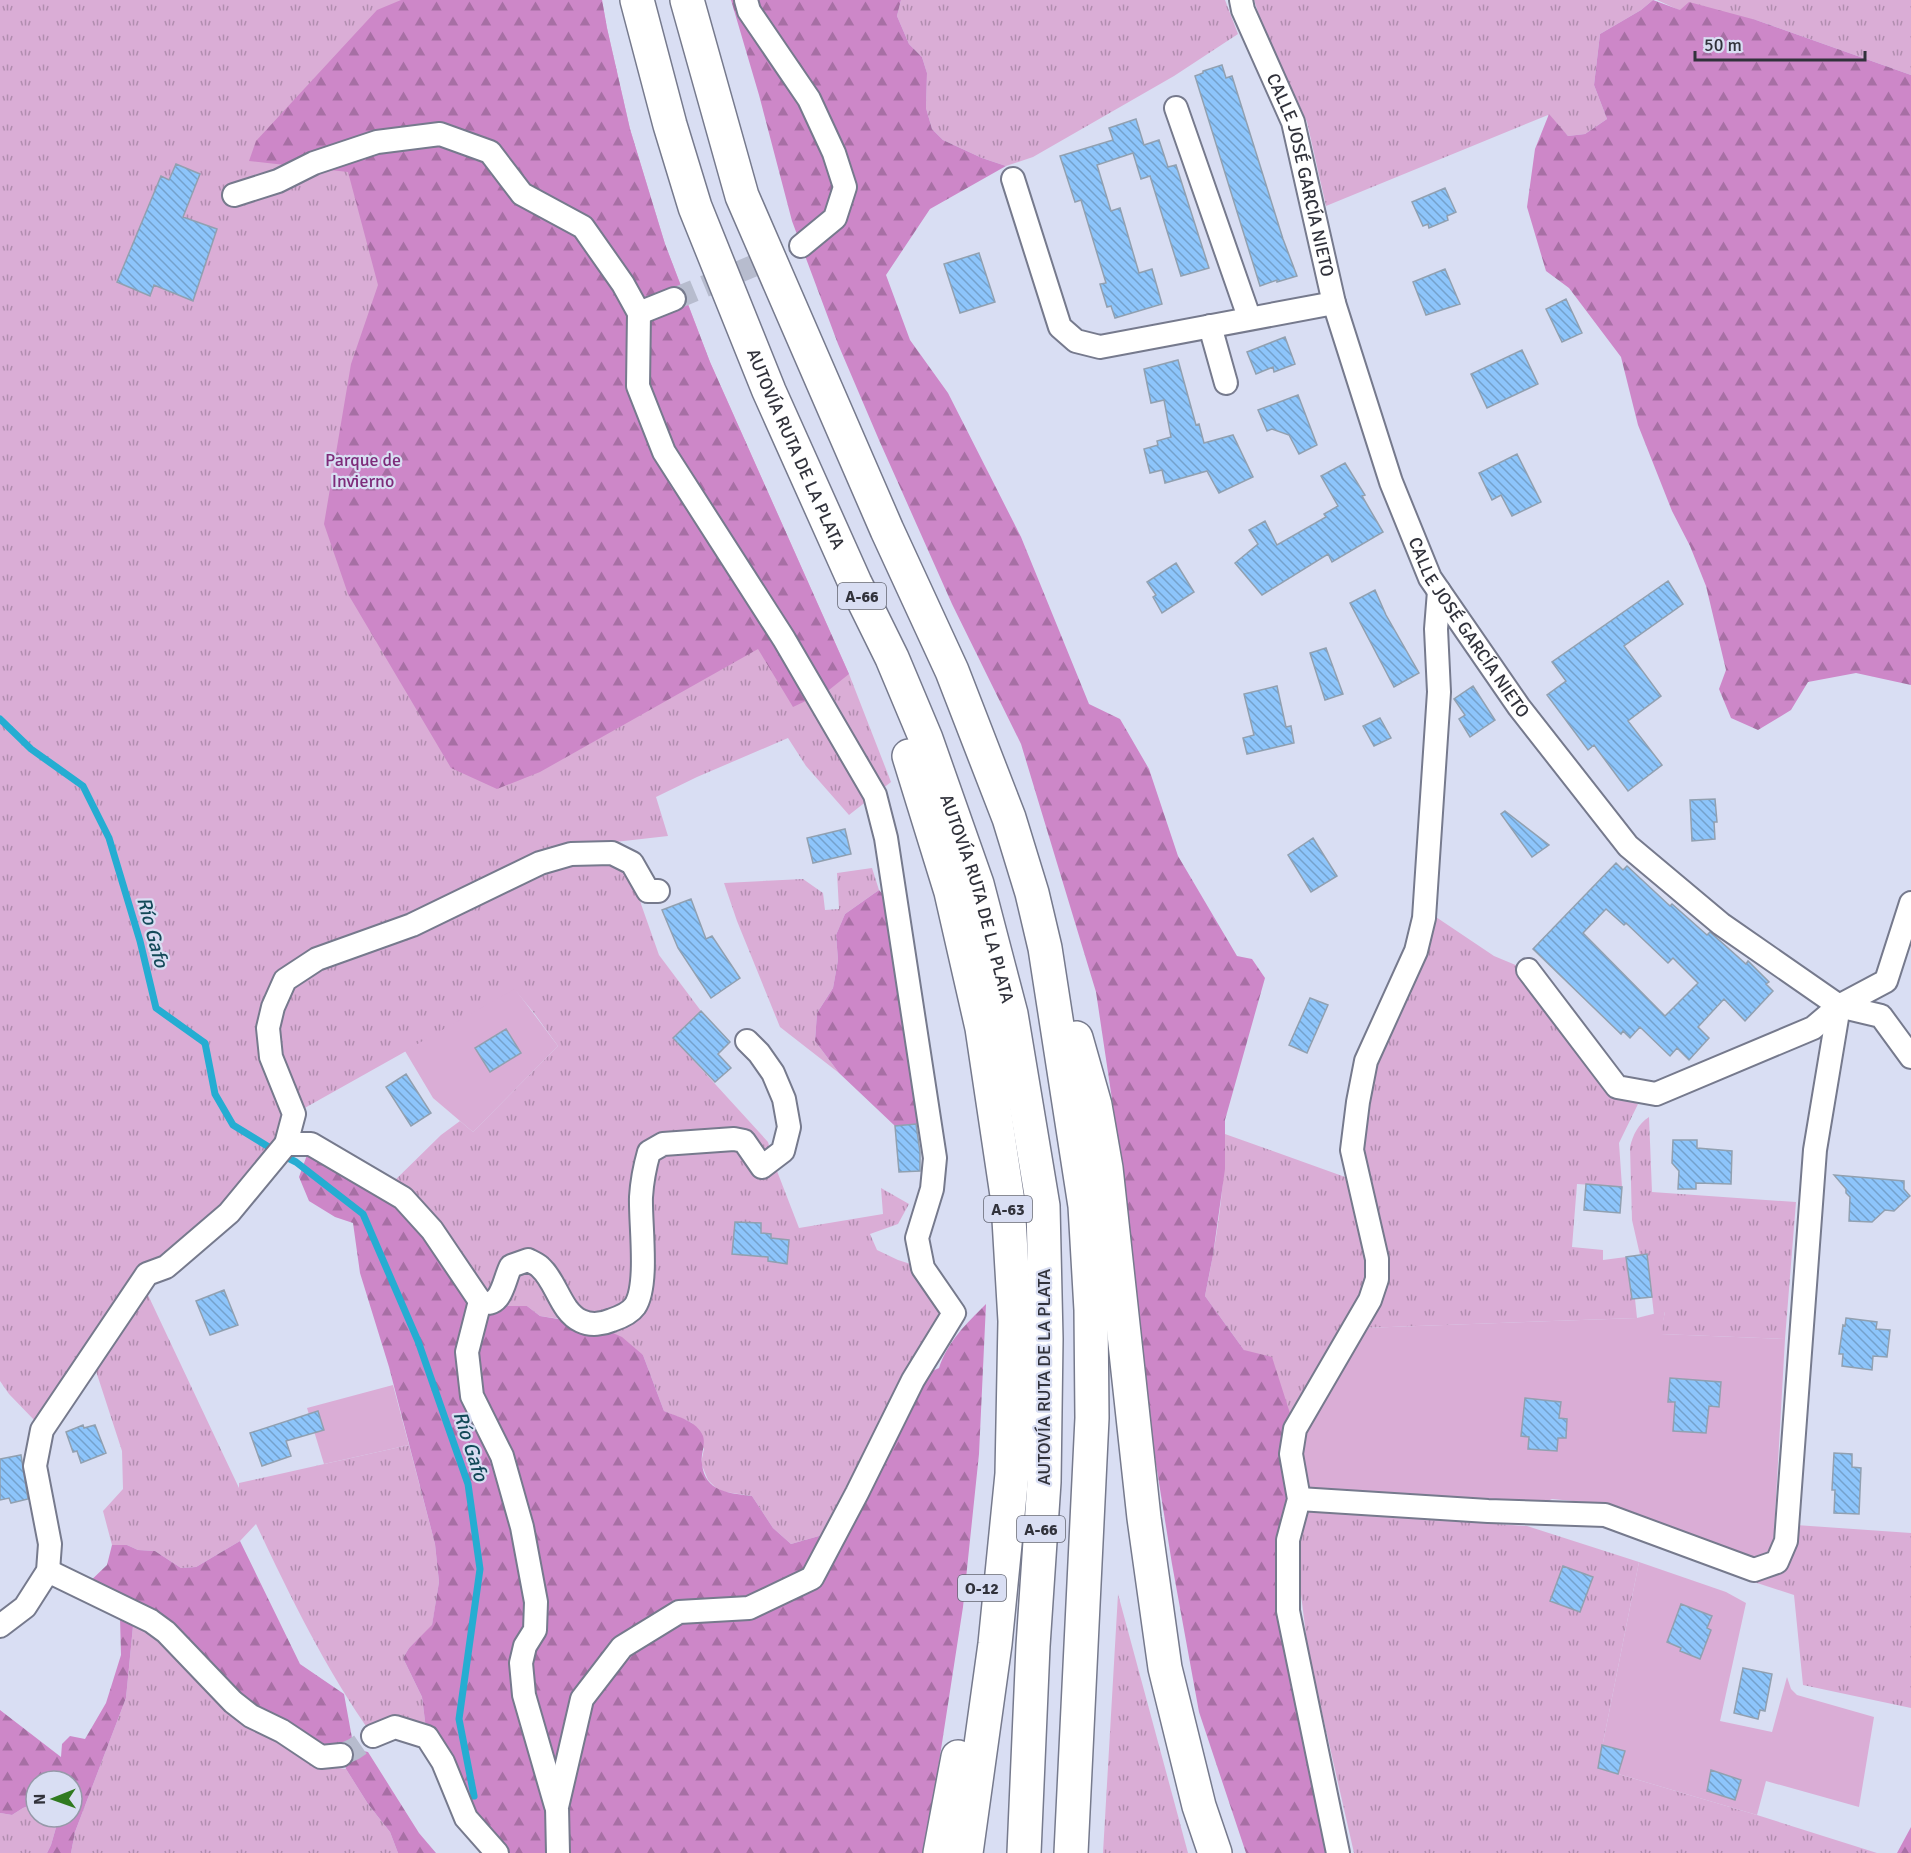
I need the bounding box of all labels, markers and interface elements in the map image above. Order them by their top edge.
scale bar [1695,24,1864,62]
text: 50 m [1704,34,1742,56]
street label: CALLE JOSÉ GARCÍA NIETO [1262,70,1339,279]
street label: AUTOVÍA RUTA DE LA PLATA [742,345,849,553]
park label: Parque de Invierno [325,449,401,492]
street label: CALLE JOSÉ GARCÍA NIETO [1404,534,1534,722]
road number: A-66 [838,583,886,609]
street label: AUTOVÍA RUTA DE LA PLATA [935,791,1019,1005]
water label: Río Gafo [131,894,174,972]
road number: A-63 [984,1196,1032,1222]
street label: AUTOVÍA RUTA DE LA PLATA [1033,1269,1055,1485]
water label: Río Gafo [447,1408,494,1486]
road number: A-66 [1017,1516,1065,1542]
road number: O-12 [958,1575,1006,1601]
north arrow [24,1769,84,1829]
text: N [30,1794,50,1805]

